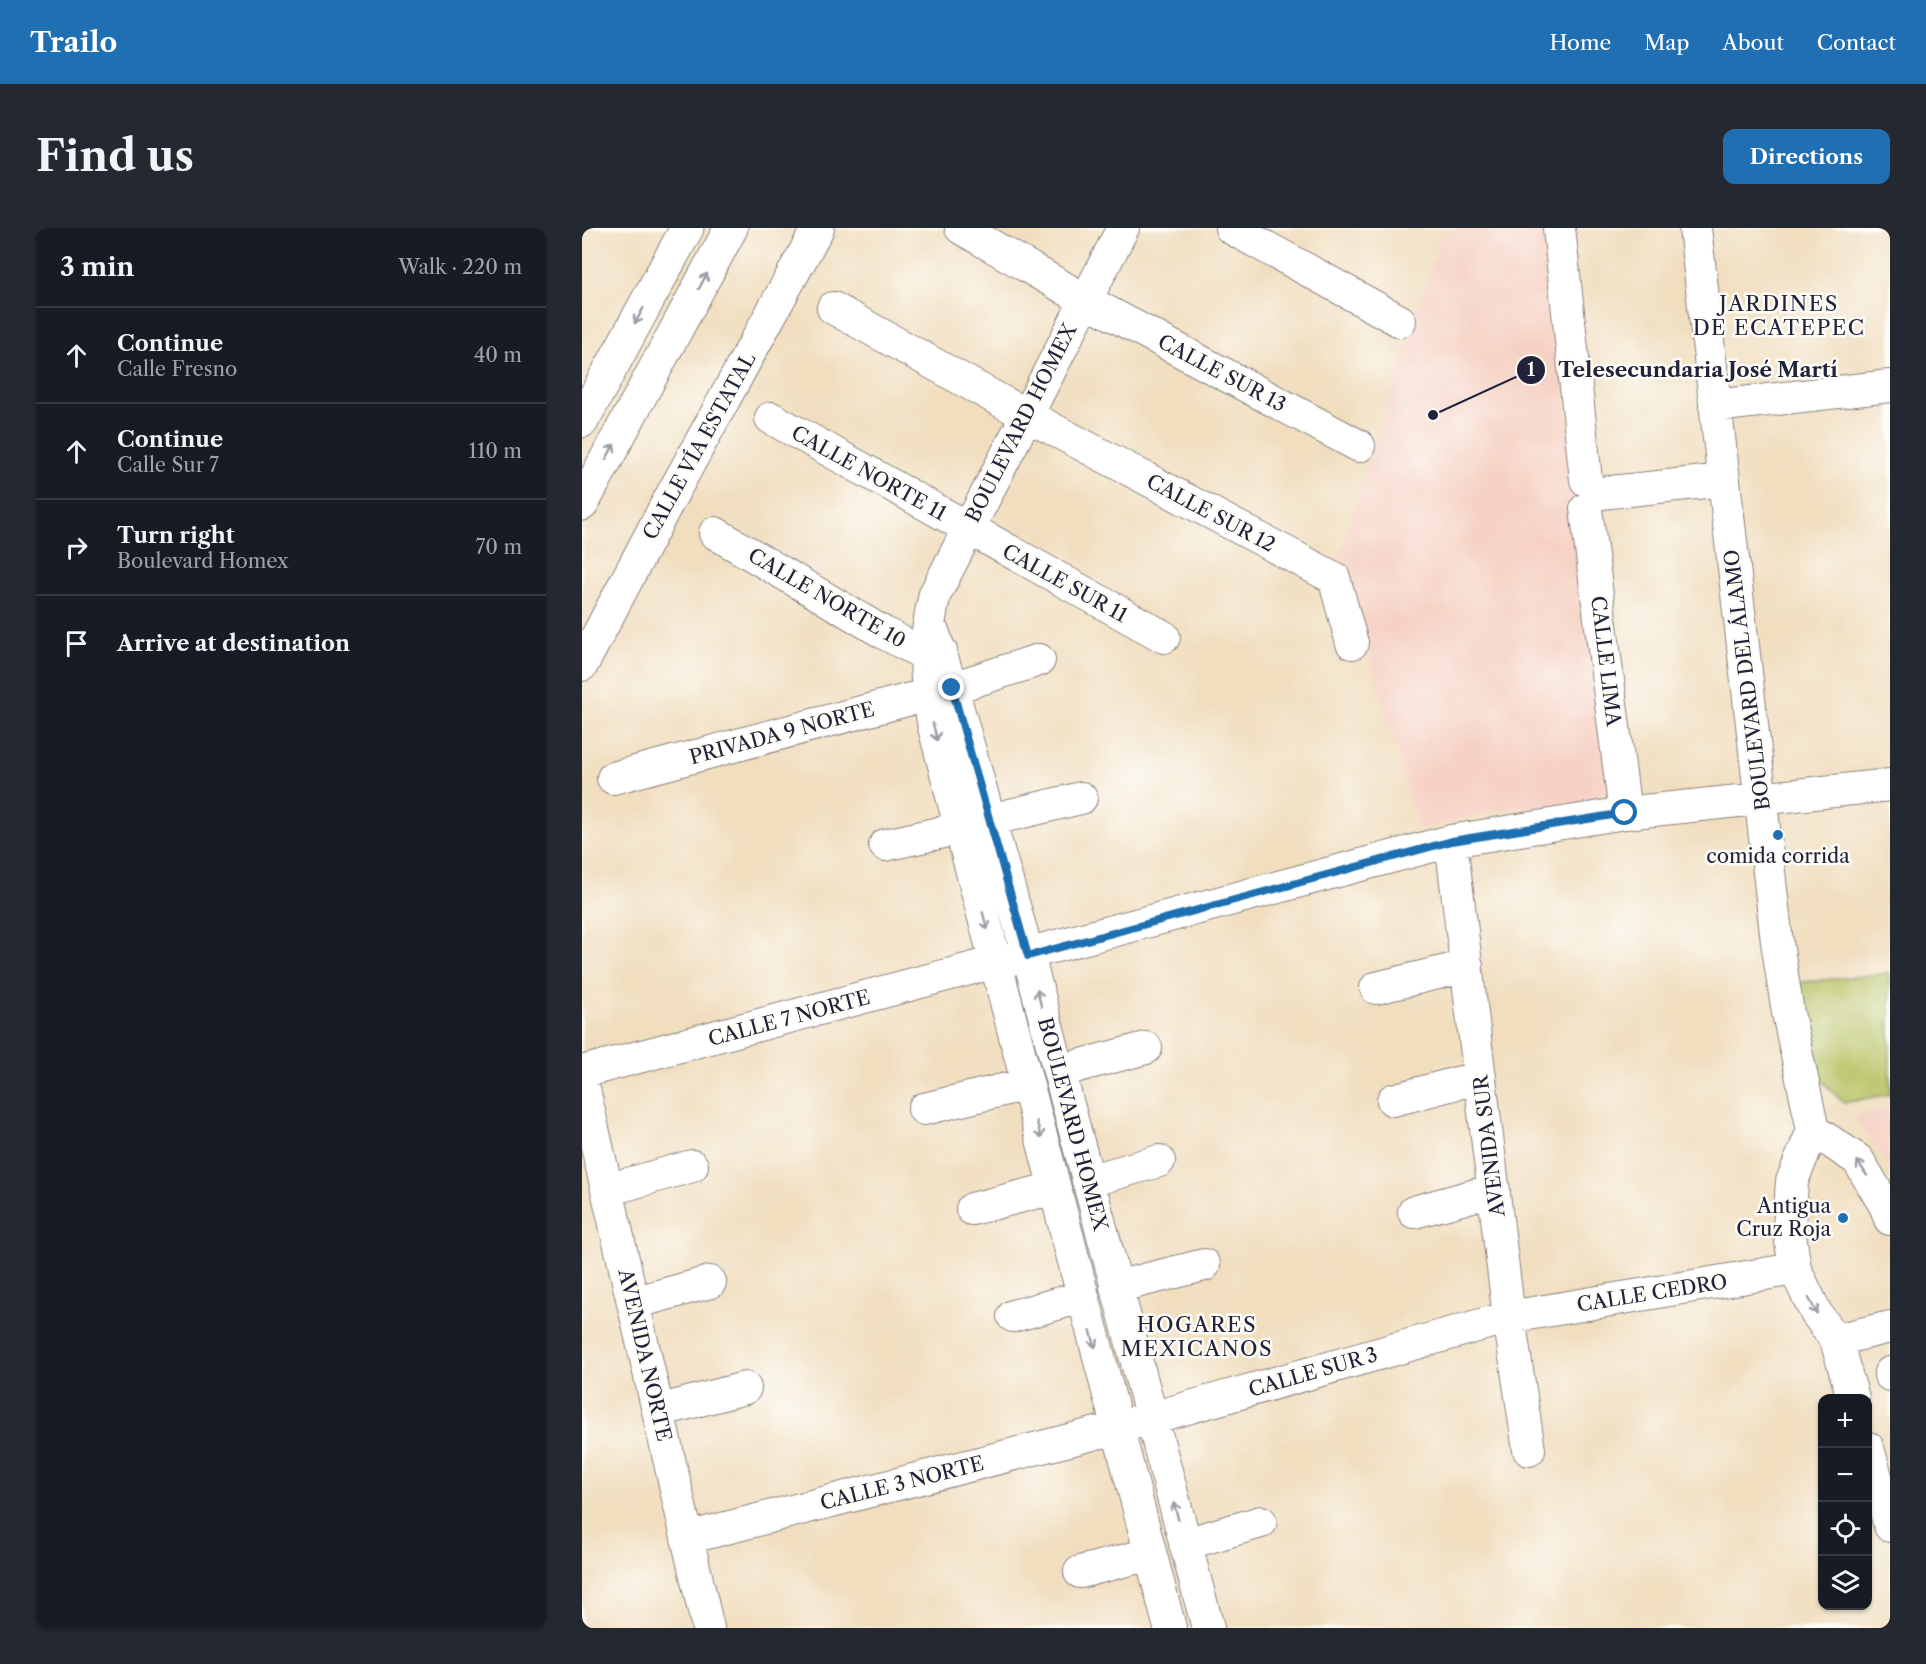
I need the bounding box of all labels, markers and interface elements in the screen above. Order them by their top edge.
text: Trailo [30,25,117,59]
text: Home [1550,30,1611,55]
text: Map [1644,30,1689,55]
text: About [1722,30,1784,55]
text: Contact [1817,30,1896,55]
button: Directions [1723,129,1890,184]
text: Find us [36,130,194,182]
text: 3 min [60,251,134,283]
text: Walk · 220 m [398,255,522,279]
one-way arrow [698,272,709,290]
district label: JARDINES DE ECATEPEC [1693,291,1865,340]
one-way arrow [633,307,644,325]
street label: BOULEVARD HOMEX [960,319,1082,526]
street label: CALLE SUR 13 [1154,329,1290,417]
text: Continue [117,330,223,357]
icon: ahead [60,339,93,372]
text: 40 m [474,343,522,367]
street label: CALLE VÍA ESTATAL [637,348,760,544]
callout: Telesecundaria José Martí [1516,350,1850,389]
text: Calle Fresno [117,357,237,381]
text: Telesecundaria José Martí [1558,357,1838,382]
text: 1 [1527,359,1535,381]
street label: CALLE NORTE 11 [787,420,951,526]
text: Continue [117,426,223,453]
icon: ahead [60,435,93,468]
text: 110 m [469,439,522,463]
one-way arrow [604,444,616,461]
text: Calle Sur 7 [117,453,219,477]
street label: CALLE SUR 12 [1143,469,1279,557]
text: Turn right [117,522,235,549]
icon: right [60,531,93,564]
text: 70 m [476,535,522,559]
street label: CALLE SUR 11 [998,539,1132,627]
street label: CALLE NORTE 10 [744,543,910,653]
street label: BOULEVARD DEL ÁLAMO [1718,548,1775,812]
text: Boulevard Homex [117,549,288,573]
street label: CALLE LIMA [1586,594,1626,729]
icon: arrive [60,627,93,660]
text: Arrive at destination [117,630,350,657]
route end [938,674,964,700]
street label: PRIVADA 9 NORTE [687,697,877,769]
one-way arrow [930,722,942,741]
route start [1611,799,1637,825]
marker: comida corrida [1771,828,1785,842]
place label: comida corrida [1706,844,1850,868]
one-way arrow [980,911,991,930]
street label: CALLE 7 NORTE [705,985,873,1051]
one-way arrow [1033,988,1045,1007]
street label: BOULEVARD HOMEX [1033,1015,1113,1233]
street label: AVENIDA SUR [1468,1072,1510,1219]
one-way arrow [1034,1120,1045,1139]
one-way arrow [1856,1160,1868,1177]
place label: Antigua Cruz Roja [1736,1194,1831,1241]
marker: Antigua Cruz Roja [1836,1211,1850,1225]
street label: AVENIDA NORTE [613,1265,677,1444]
street label: CALLE CEDRO [1575,1269,1729,1317]
one-way arrow [1807,1297,1819,1315]
district label: HOGARES MEXICANOS [1121,1312,1273,1361]
one-way arrow [1088,1329,1099,1348]
street label: CALLE SUR 3 [1246,1342,1380,1402]
map controls [1818,1394,1872,1610]
button: + [1818,1394,1872,1448]
button: − [1818,1448,1872,1502]
street label: CALLE 3 NORTE [818,1451,986,1515]
one-way arrow [1170,1502,1181,1521]
button: locate [1818,1502,1872,1556]
button: layers [1818,1556,1872,1610]

